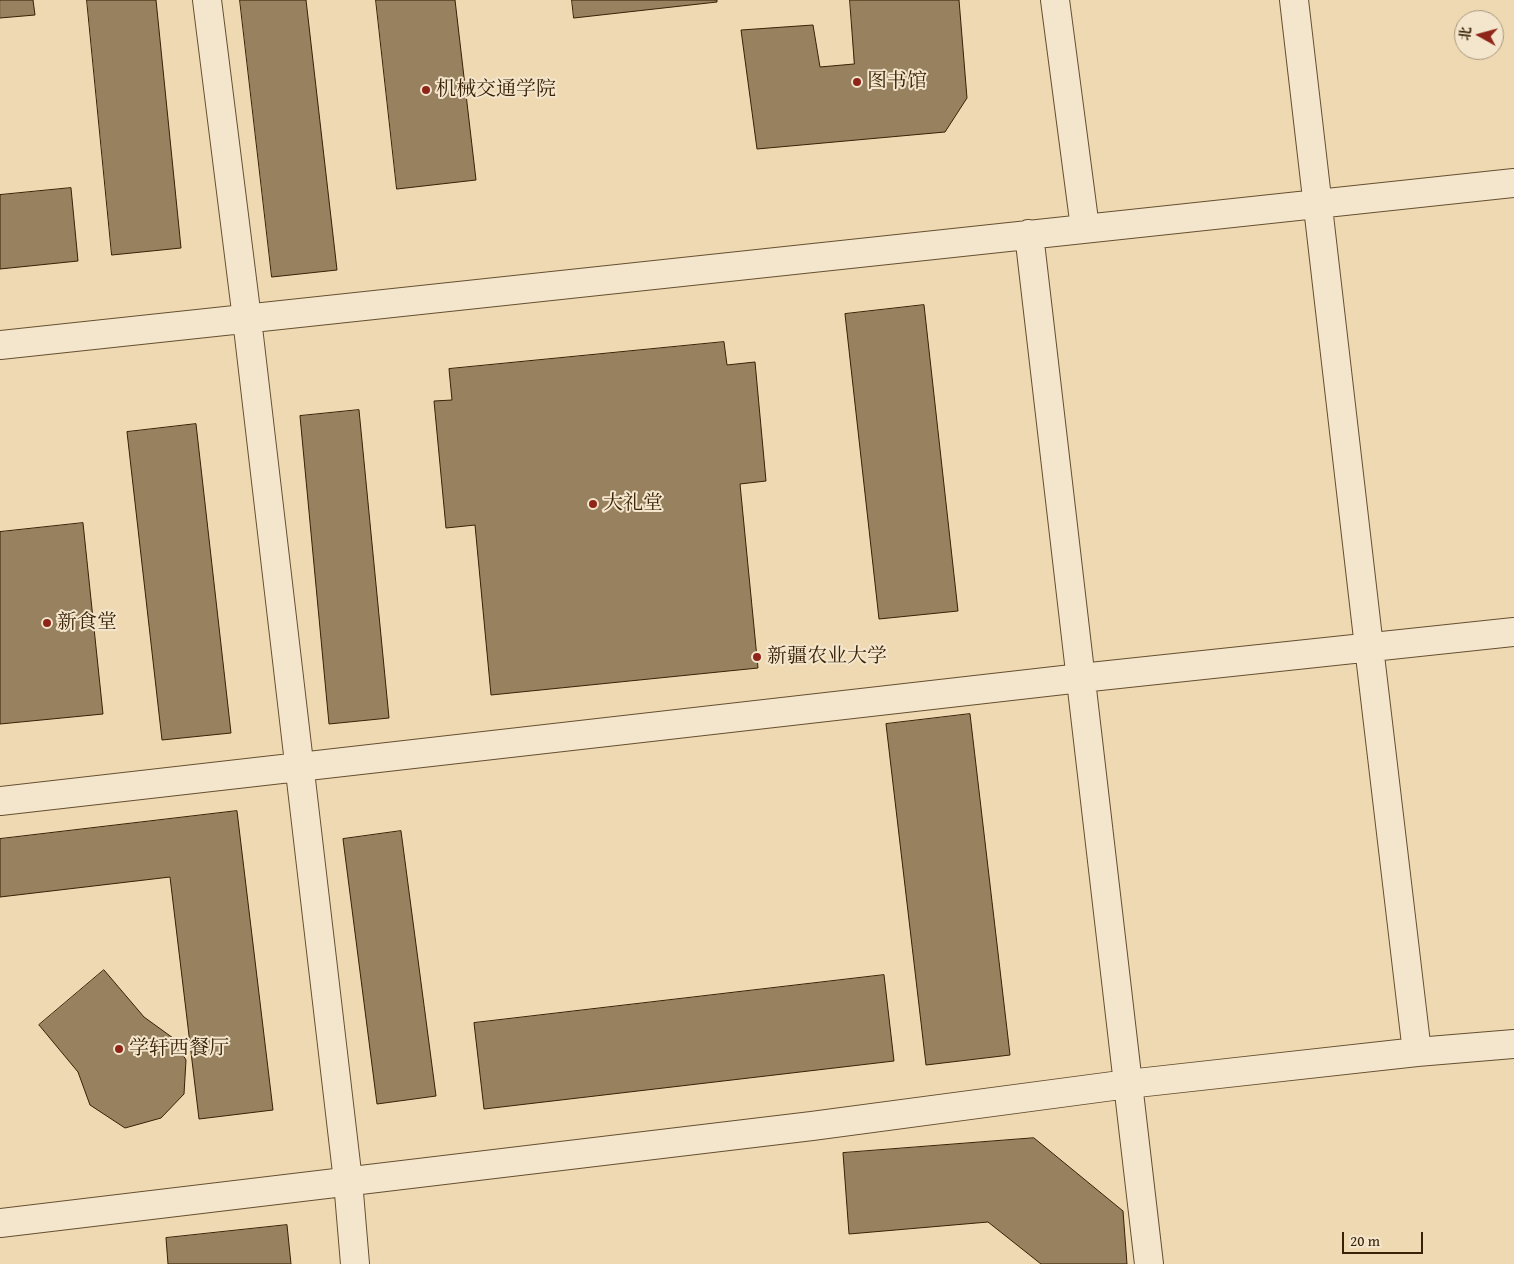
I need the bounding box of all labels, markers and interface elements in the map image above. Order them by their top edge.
north arrow [1454,10,1504,60]
text: 北 [1454,25,1476,41]
place label: 图书馆 [867,70,927,94]
marker: 图书馆 [851,76,863,88]
place label: 机械交通学院 [436,78,556,102]
marker: 机械交通学院 [420,84,432,96]
place label: 大礼堂 [603,492,663,516]
marker: 大礼堂 [587,498,599,510]
place label: 新食堂 [57,611,117,635]
marker: 新食堂 [41,617,53,629]
place label: 新疆农业大学 [767,645,887,669]
marker: 新疆农业大学 [751,651,763,663]
place label: 学轩西餐厅 [129,1037,229,1061]
marker: 学轩西餐厅 [113,1043,125,1055]
scale bar [1344,1222,1425,1254]
text: 20 m [1350,1230,1380,1251]

